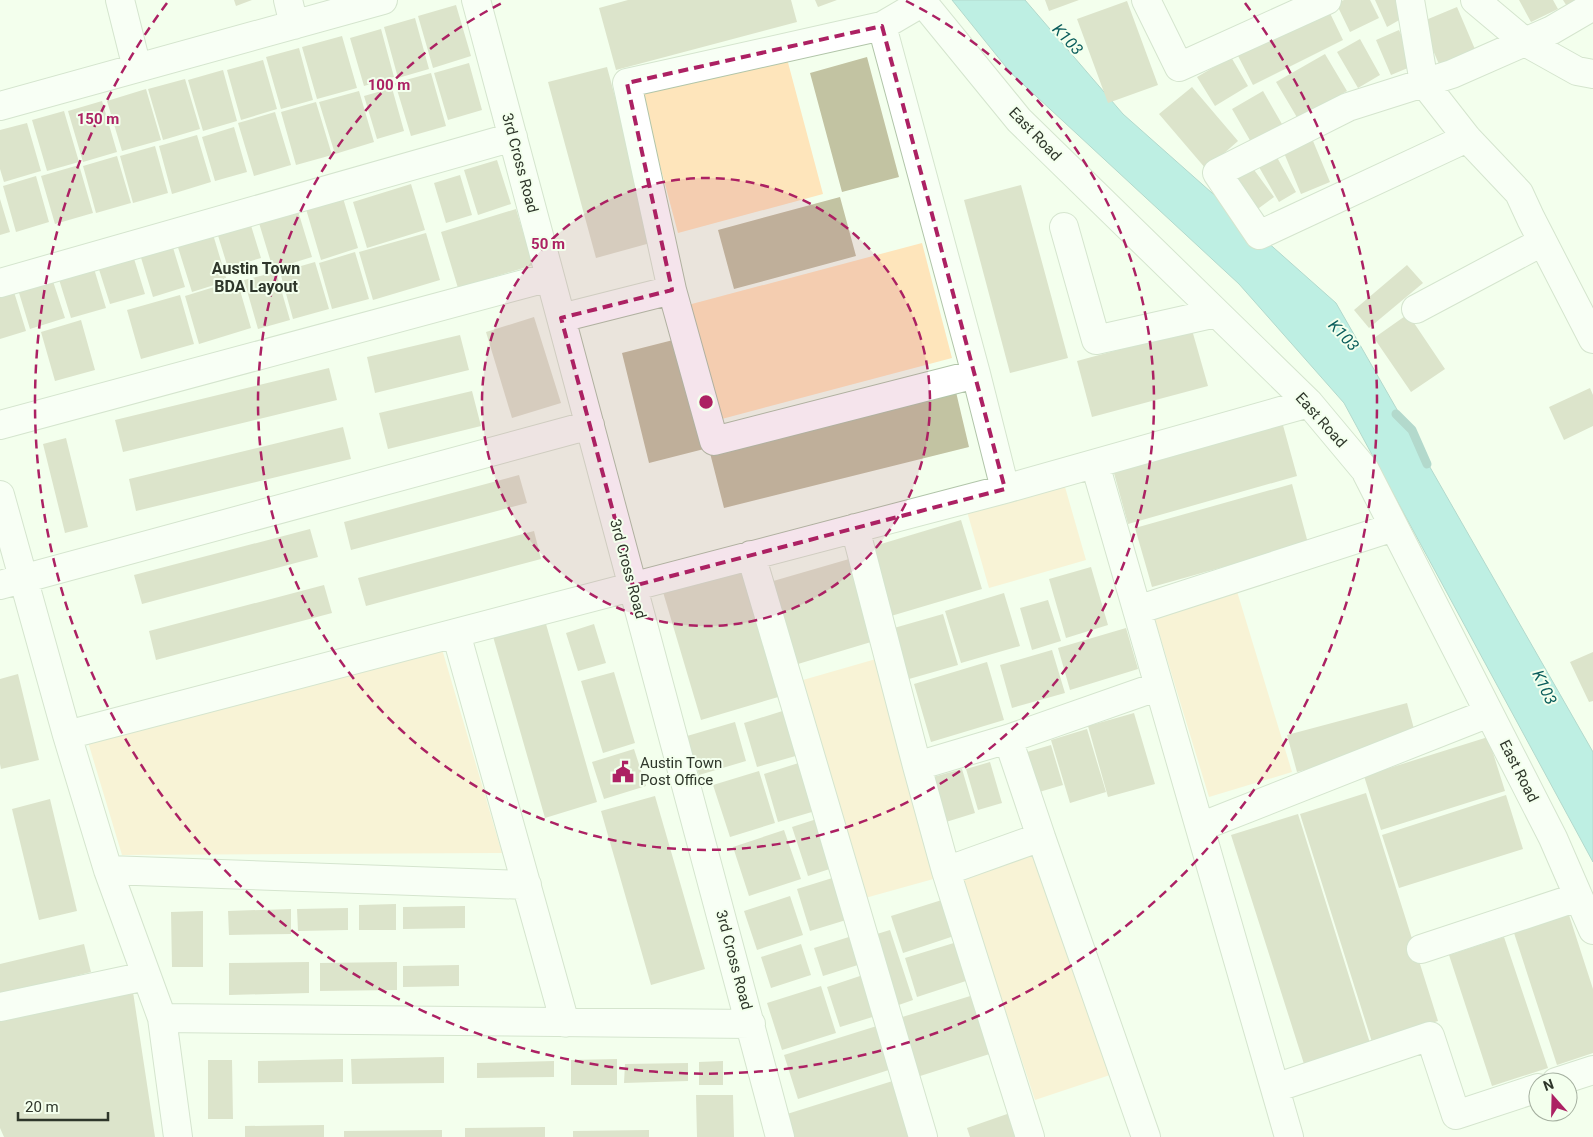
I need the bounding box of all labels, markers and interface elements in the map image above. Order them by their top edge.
water label: K103 [1048,20,1087,59]
text: 100 m [368,76,410,94]
street label: East Road [1005,103,1065,165]
text: 150 m [77,110,119,128]
street label: 3rd Cross Road [498,111,542,215]
text: 50 m [531,235,565,253]
district label: Austin Town BDA Layout [212,259,300,296]
water label: K103 [1324,316,1363,355]
street label: East Road [1292,389,1350,451]
centre of rings [697,393,715,411]
street label: 3rd Cross Road [606,517,650,621]
water label: K103 [1528,667,1561,708]
street label: East Road [1496,737,1542,805]
place label: Austin Town Post Office [640,754,722,789]
public building icon: Austin Town Post Office [610,759,636,785]
street label: 3rd Cross Road [712,908,756,1012]
north arrow [1528,1072,1578,1122]
text: N [1541,1076,1556,1094]
scale bar [18,1090,108,1122]
text: 20 m [25,1098,59,1116]

